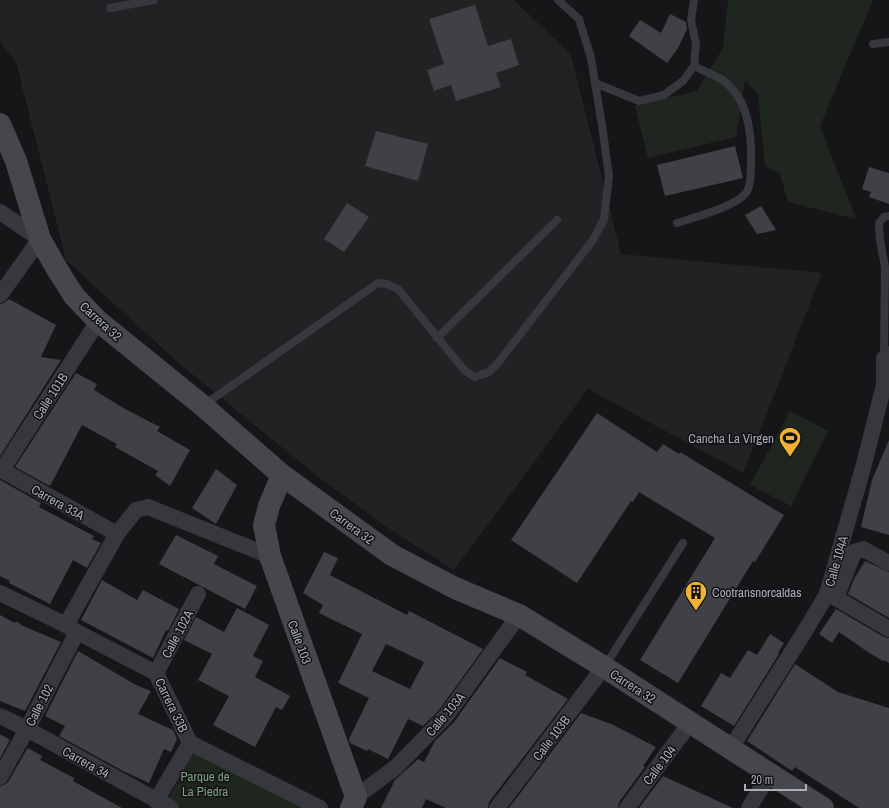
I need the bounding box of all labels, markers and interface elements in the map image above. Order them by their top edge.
street label: Carrera 32 [76,298,125,345]
street label: Calle 101B [29,370,72,423]
sports icon: Cancha La Virgen [777,425,803,458]
place label: Cancha La Virgen [688,430,774,447]
street label: Carrera 33A [28,481,88,524]
street label: Carrera 32 [326,505,377,548]
street label: Calle 104A [821,533,852,589]
building icon: Cootransnorcaldas [683,579,709,612]
place label: Cootransnorcaldas [712,584,801,601]
street label: Calle 102A [158,606,198,661]
street label: Calle 103 [284,618,315,666]
street label: Carrera 32 [607,665,659,707]
street label: Carrera 33B [151,675,192,735]
street label: Calle 102 [22,681,57,729]
street label: Calle 103A [422,688,469,740]
street label: Calle 103B [529,712,574,764]
street label: Calle 104 [639,742,680,788]
street label: Carrera 34 [59,743,112,782]
scale bar [745,766,806,792]
park label: Parque de La Piedra [180,768,230,800]
text: 20 m [751,772,773,788]

